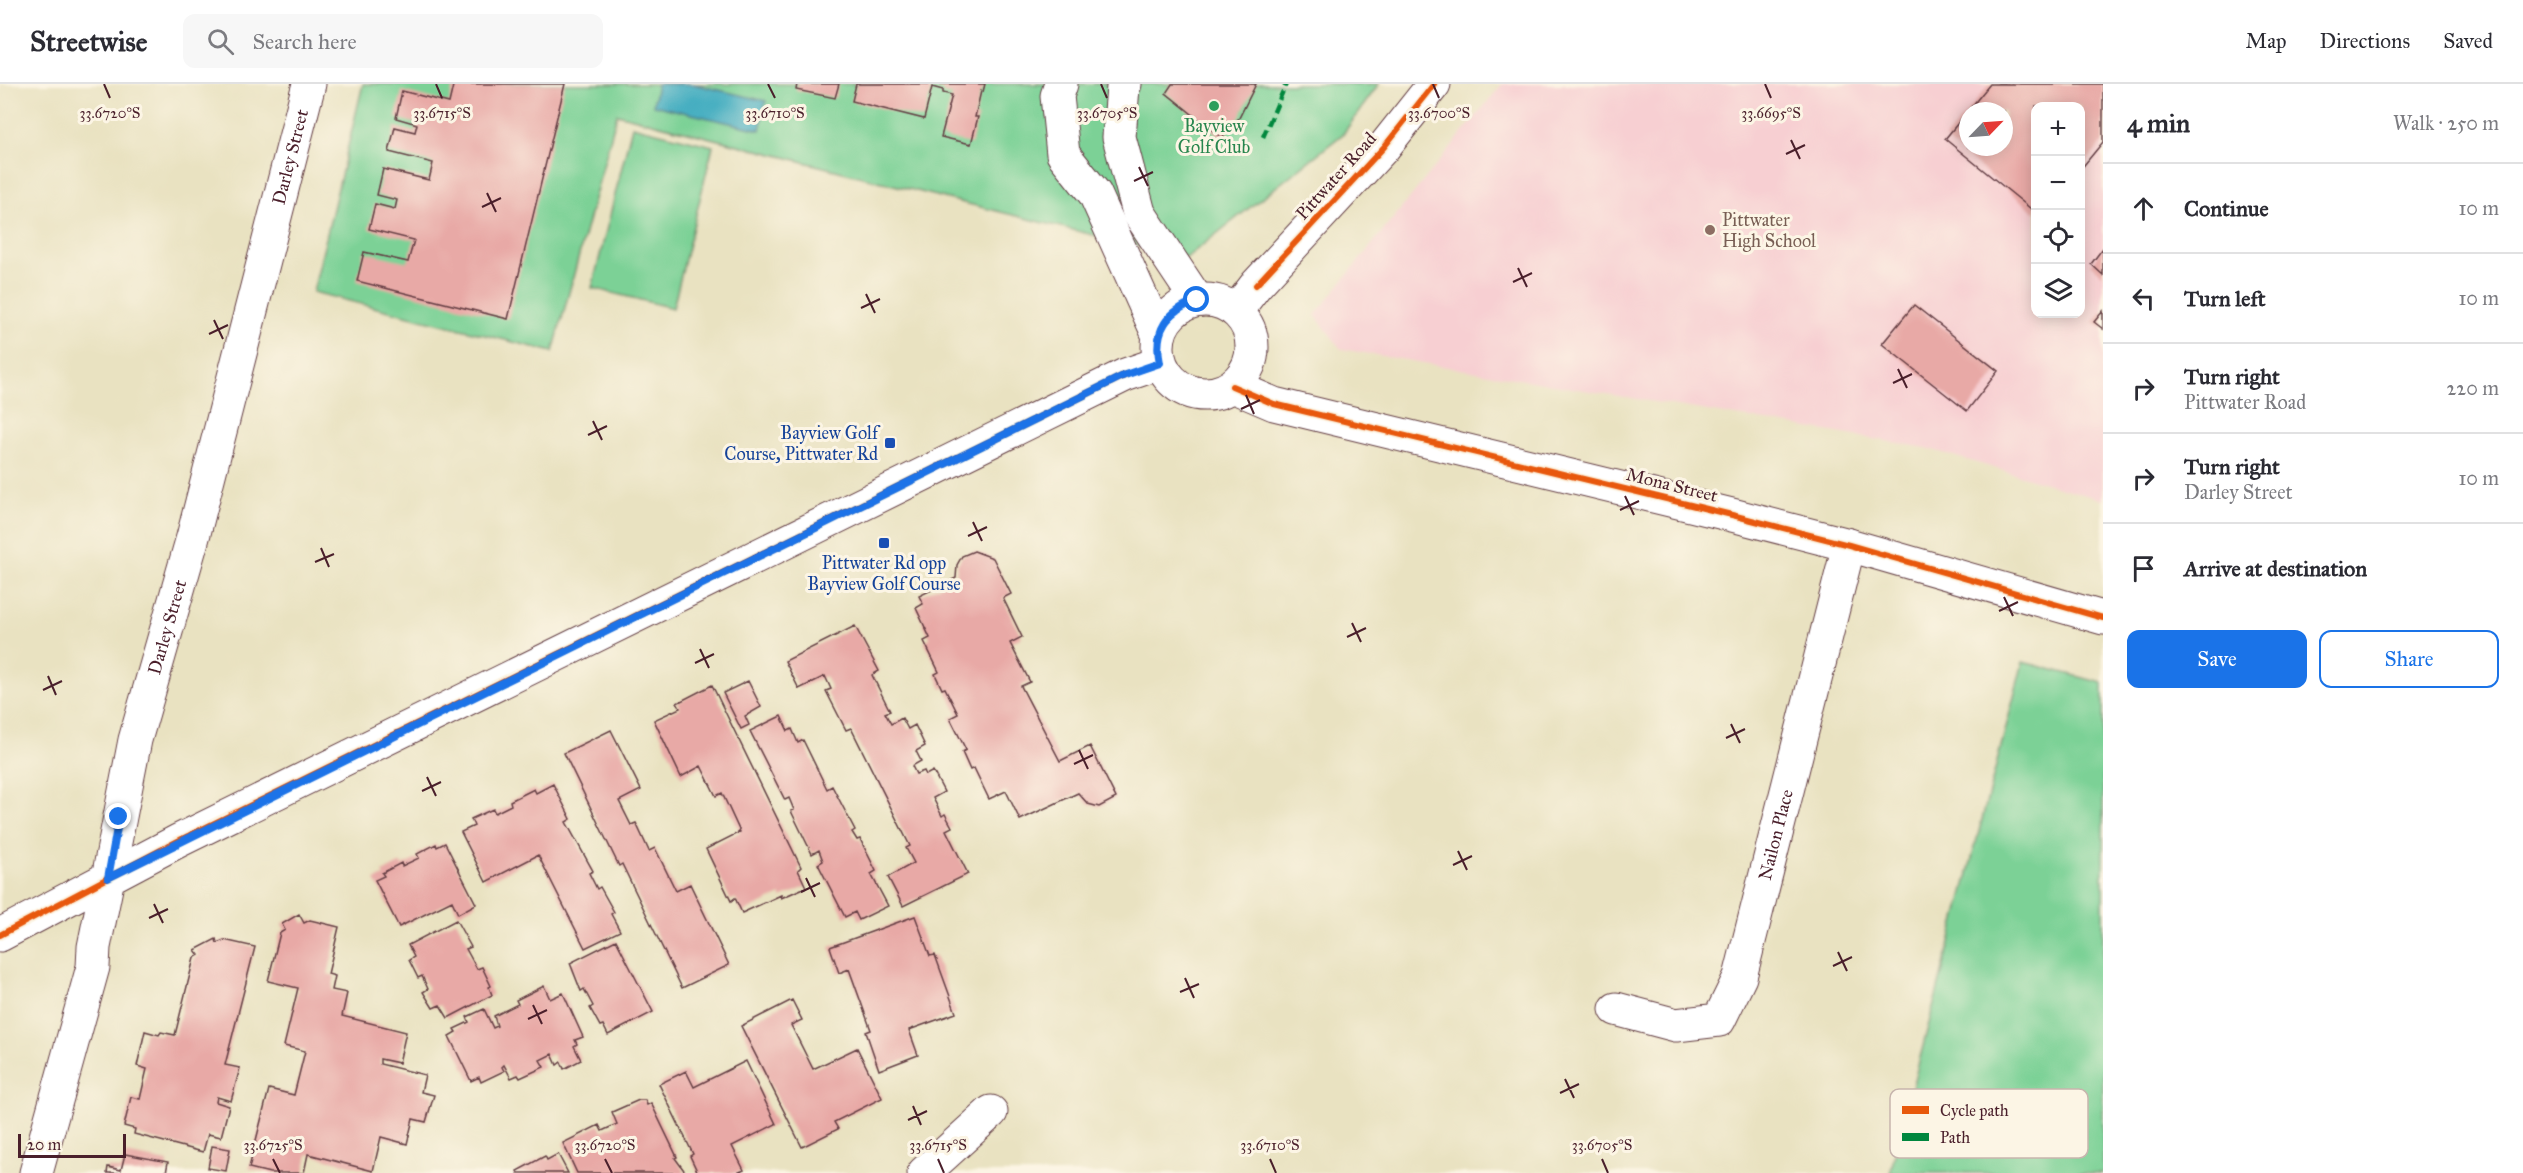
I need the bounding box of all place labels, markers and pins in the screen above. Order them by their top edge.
marker: Bayview Golf Club [1207,99,1221,113]
place label: Bayview Golf Club [1178,115,1250,158]
place label: Pittwater High School [1722,209,1816,253]
marker: Pittwater High School [1703,223,1717,237]
place label: Bayview Golf Course, Pittwater Rd [724,422,881,465]
marker: Bayview Golf Course, Pittwater Rd [883,436,897,450]
marker: Pittwater Rd opp Bayview Golf Course [877,536,891,550]
place label: Pittwater Rd opp Bayview Golf Course [807,552,961,595]

